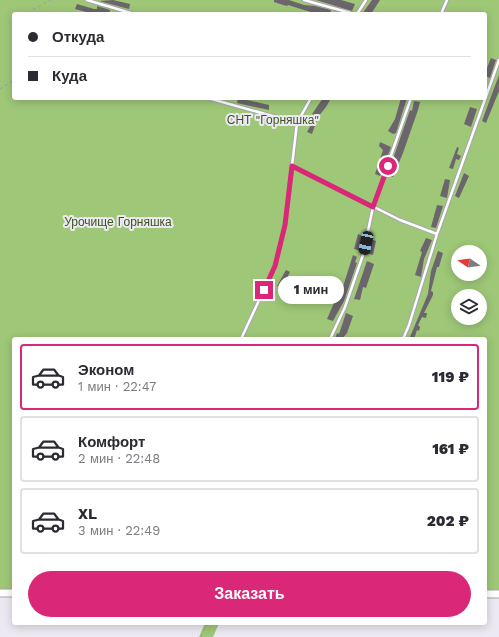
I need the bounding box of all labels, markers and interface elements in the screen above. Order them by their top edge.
text: Откуда [52,28,104,46]
text: Куда [52,67,87,85]
park label: СНТ "Горняшка" [227,113,319,127]
route start [379,157,397,175]
park label: Урочище Горняшка [64,215,172,229]
car [358,230,374,256]
north arrow [451,245,487,281]
map controls [451,245,487,325]
callout: 1 мин [278,276,344,304]
route end [255,281,273,299]
text: 1 мин [294,282,328,297]
button: layers [451,289,487,325]
icon: car [30,359,66,395]
text: Эконом [78,361,134,379]
text: 119 ₽ [432,368,469,386]
text: 1 мин · 22:47 [78,379,156,394]
icon: car [30,431,66,467]
text: Комфорт [78,433,145,451]
text: 161 ₽ [432,440,469,458]
text: 2 мин · 22:48 [78,451,160,466]
icon: car [30,503,66,539]
text: XL [78,505,97,523]
text: 202 ₽ [427,512,469,530]
text: 3 мин · 22:49 [78,523,160,538]
button: Заказать [28,571,471,617]

